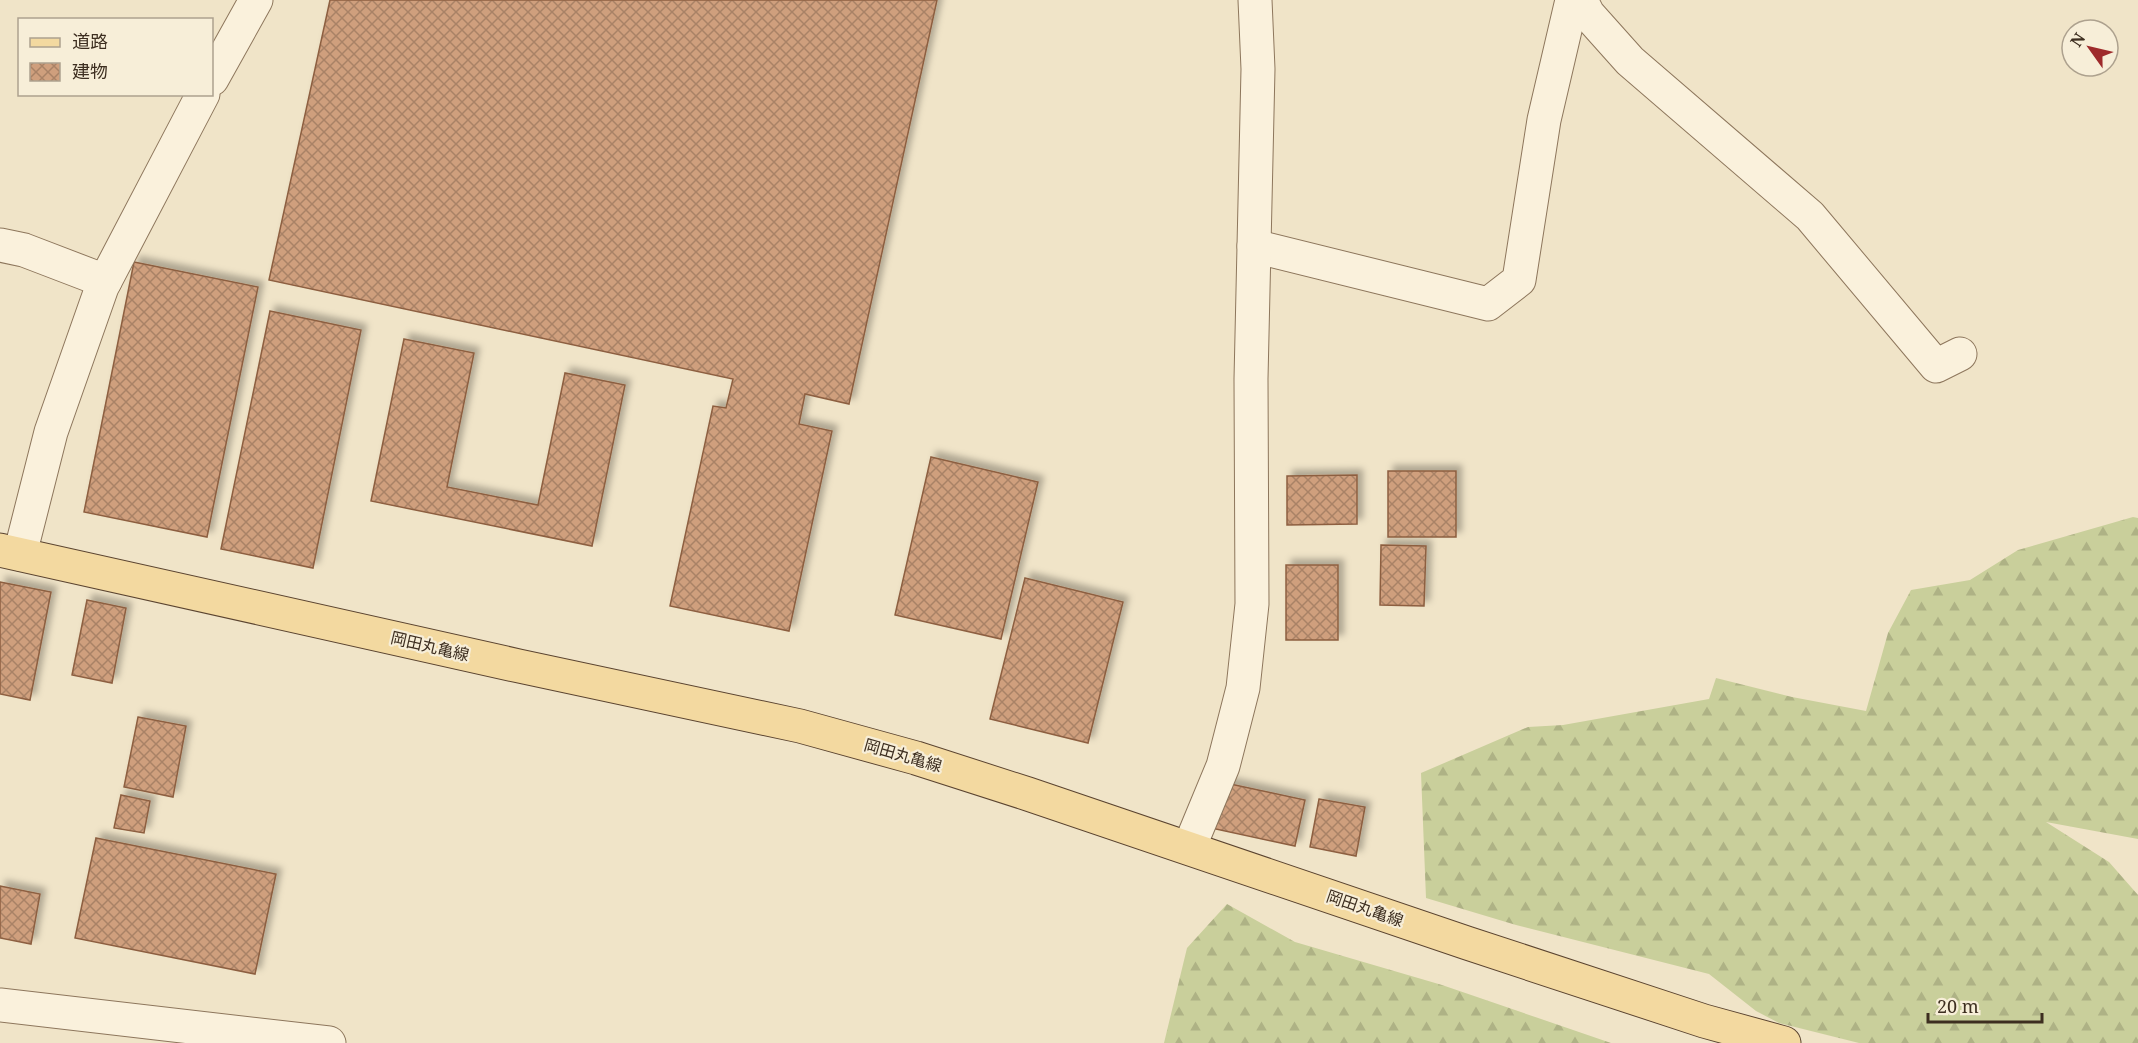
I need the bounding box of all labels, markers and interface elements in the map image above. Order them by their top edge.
legend [18,18,213,96]
north arrow [2060,18,2120,78]
text: N [2065,28,2090,51]
text: 道路 [72,29,108,53]
text: 建物 [72,59,108,83]
street label: 岡田丸亀線 [389,626,471,666]
street label: 岡田丸亀線 [862,733,944,777]
street label: 岡田丸亀線 [1324,885,1406,931]
scale bar [1928,986,2042,1024]
text: 20 m [1937,994,1979,1018]

